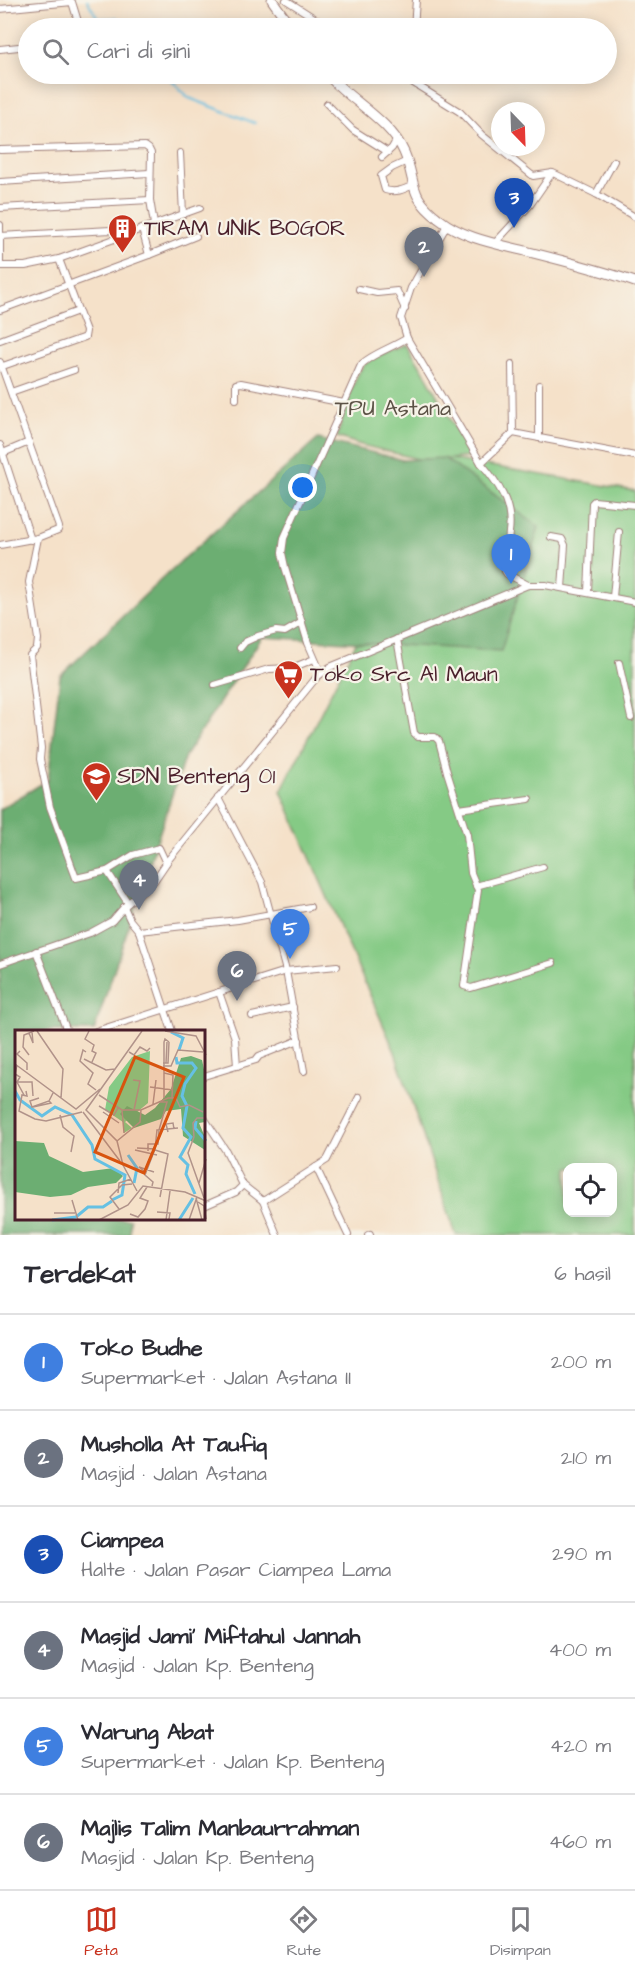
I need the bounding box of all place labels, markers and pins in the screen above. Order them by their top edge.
pin: 3 [494,178,534,228]
building icon: TIRAM UNIK BOGOR [107,212,139,254]
place label: TIRAM UNIK BOGOR [144,213,345,244]
pin: 2 [404,228,444,277]
pin: 1 [492,534,530,584]
supermarket icon: Toko Src Al Maun [273,658,305,700]
place label: Toko Src Al Maun [310,659,498,690]
school or university icon: SDN Benteng 01 [80,760,112,802]
place label: SDN Benteng 01 [117,761,275,793]
pin: 4 [120,860,158,910]
pin: 5 [270,910,310,959]
pin: 6 [218,952,256,1001]

